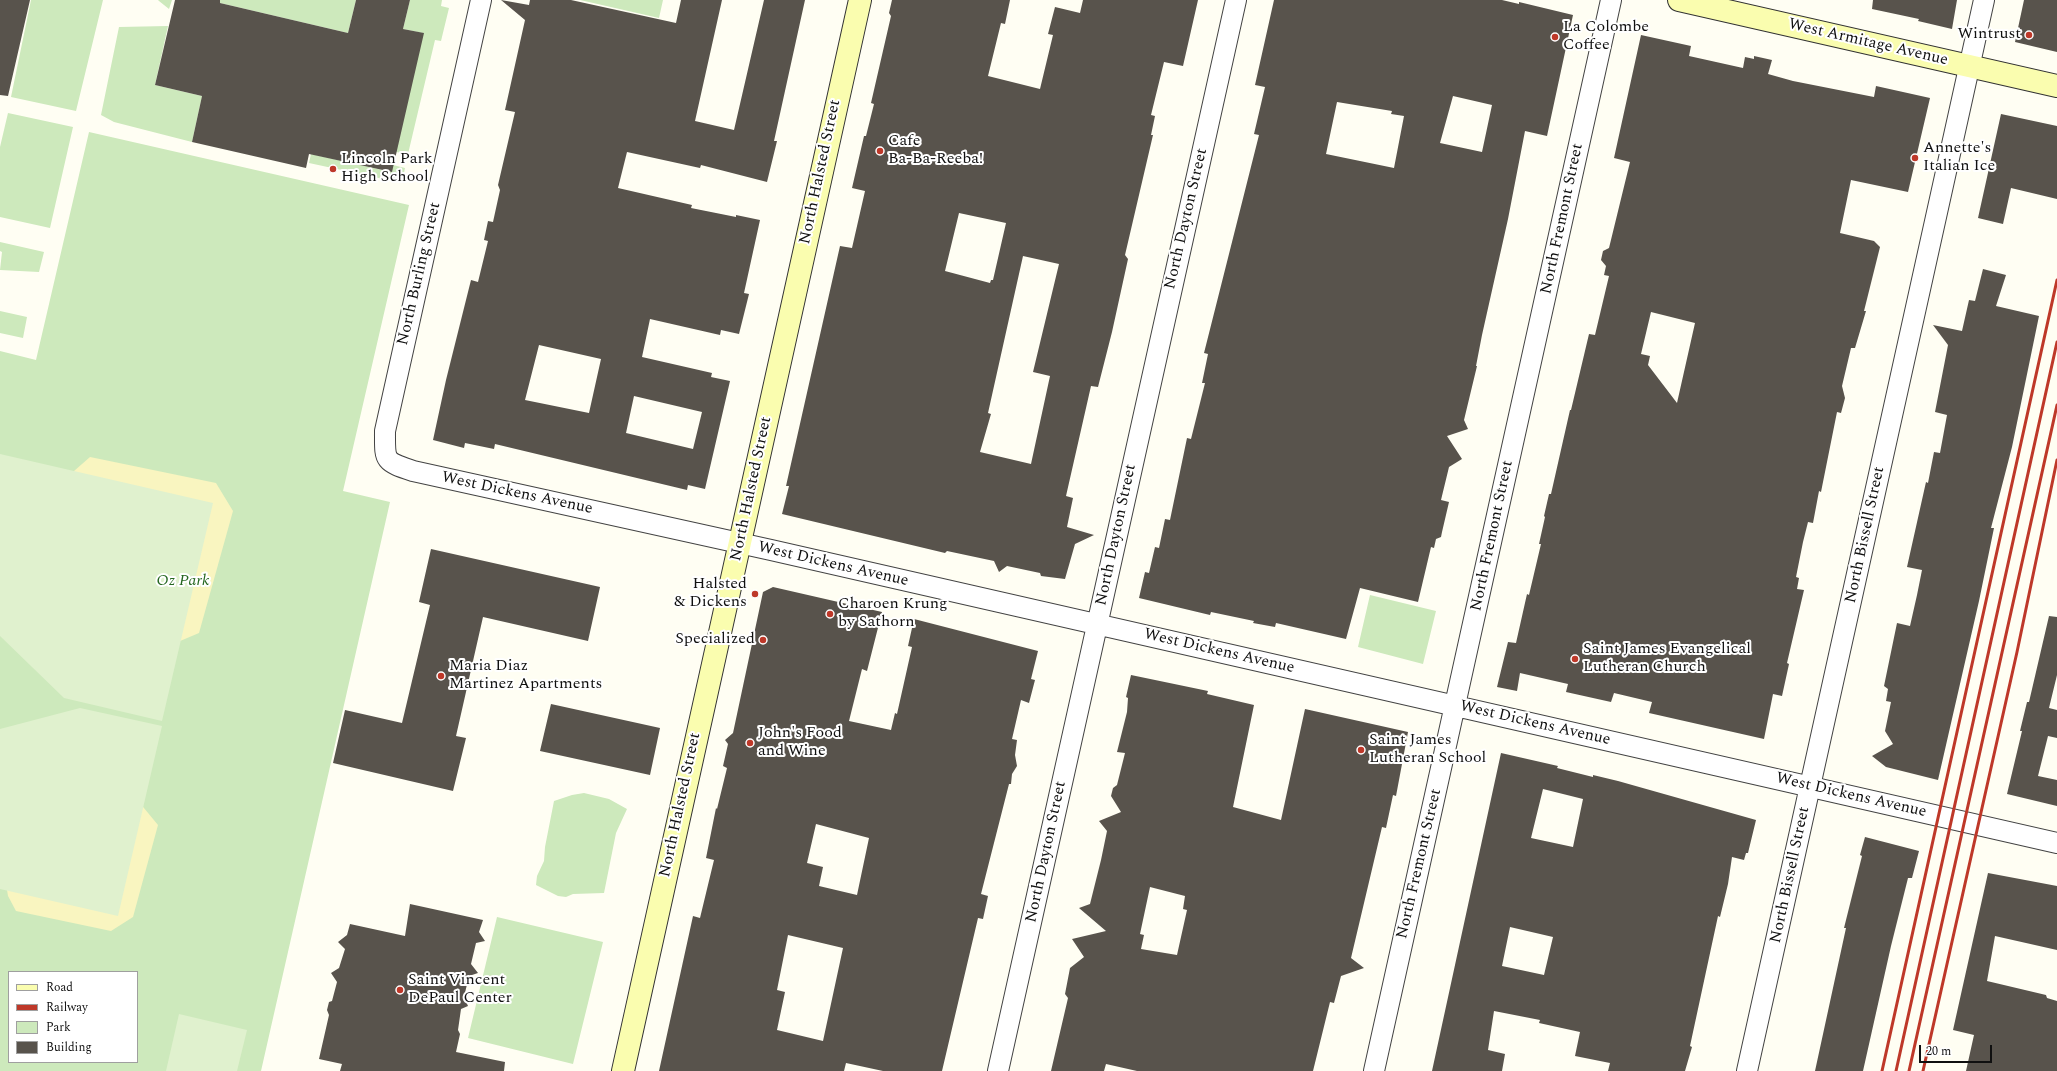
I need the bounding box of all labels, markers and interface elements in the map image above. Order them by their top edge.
street label: West Armitage Avenue [1786,15,1950,71]
place label: La Colombe Coffee [1563,18,1649,56]
place label: Wintrust [1958,25,2021,45]
marker: Wintrust [2024,30,2034,40]
marker: La Colombe Coffee [1550,32,1560,42]
street label: North Halsted Street [796,98,846,246]
place label: Cafe Ba-Ba-Reeba! [888,132,983,170]
place label: Annette's Italian Ice [1923,139,1995,177]
street label: North Fremont Street [1538,142,1588,296]
marker: Cafe Ba-Ba-Reeba! [875,146,885,156]
street label: North Dayton Street [1161,147,1213,291]
place label: Lincoln Park High School [341,150,433,188]
marker: Annette's Italian Ice [1910,153,1920,163]
marker: Lincoln Park High School [328,164,338,174]
street label: North Burling Street [394,201,446,347]
street label: North Halsted Street [727,415,777,563]
street label: North Fremont Street [1468,459,1518,613]
street label: North Dayton Street [1093,462,1141,608]
street label: North Bissell Street [1842,465,1890,605]
street label: West Dickens Avenue [440,469,594,519]
street label: West Dickens Avenue [756,538,910,592]
park label: Oz Park [157,572,209,592]
place label: Halsted & Dickens [674,575,747,613]
marker: Halsted & Dickens [750,589,760,599]
place label: Charoen Krung by Sathorn [838,595,948,633]
marker: Charoen Krung by Sathorn [825,609,835,619]
street label: West Dickens Avenue [1142,625,1296,679]
place label: Specialized [675,630,755,650]
marker: Specialized [758,635,768,645]
place label: Saint James Evangelical Lutheran Church [1583,640,1751,678]
marker: Saint James Evangelical Lutheran Church [1570,654,1580,664]
place label: Maria Diaz Martinez Apartments [449,657,603,695]
marker: Maria Diaz Martinez Apartments [436,671,446,681]
street label: West Dickens Avenue [1458,697,1612,751]
place label: John's Food and Wine [758,724,842,762]
street label: North Halsted Street [656,731,706,879]
place label: Saint James Lutheran School [1369,731,1486,769]
marker: John's Food and Wine [745,738,755,748]
marker: Saint James Lutheran School [1356,745,1366,755]
street label: West Dickens Avenue [1774,769,1928,823]
street label: North Dayton Street [1023,779,1071,925]
street label: North Fremont Street [1393,787,1447,941]
street label: North Bissell Street [1767,805,1815,945]
legend [8,971,138,1063]
place label: Saint Vincent DePaul Center [408,971,512,1009]
text: Road [46,978,73,997]
marker: Saint Vincent DePaul Center [395,985,405,995]
text: Railway [46,998,88,1017]
text: Park [46,1018,71,1037]
scale bar [1921,1037,1994,1063]
text: Building [46,1038,92,1057]
text: 20 m [1926,1042,1951,1061]

